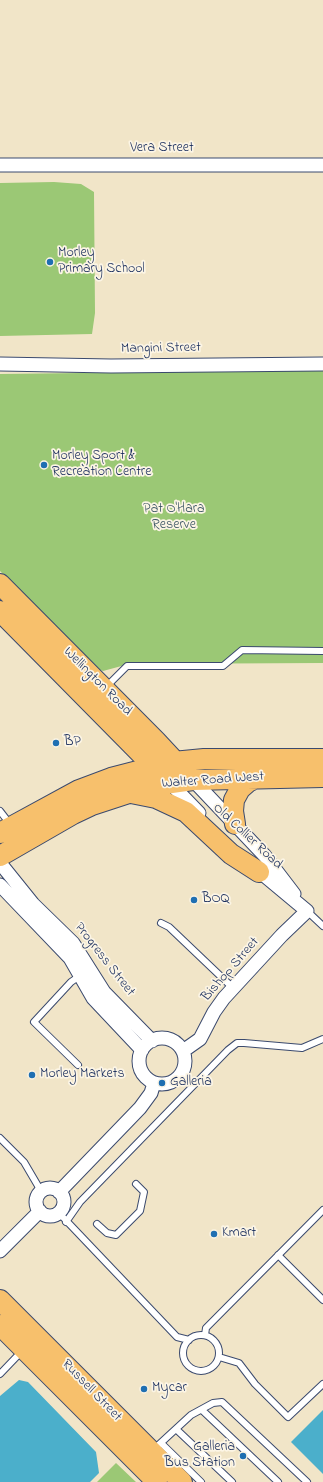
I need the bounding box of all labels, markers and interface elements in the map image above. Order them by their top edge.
street label: Vera Street [130,141,194,157]
place label: Morley Primary School [58,246,145,278]
marker: Morley Primary School [45,257,55,267]
street label: Mangini Street [121,340,201,358]
place label: Morley Sport & Recreation Centre [52,449,151,482]
marker: Morley Sport & Recreation Centre [39,460,49,470]
park label: Pat O'Hara Reserve [143,502,205,534]
street label: Wellington Road [59,644,135,720]
place label: BP [64,735,81,751]
marker: BP [51,738,61,748]
street label: Walter Road West [161,769,265,793]
street label: Old Collier Road [209,800,285,874]
place label: BOQ [202,892,230,908]
marker: BOQ [189,895,199,905]
street label: Progress Street [70,920,138,1000]
street label: Bishop Street [199,935,263,1005]
place label: Morley Markets [40,1067,125,1083]
marker: Morley Markets [27,1070,37,1080]
place label: Galleria [170,1075,212,1091]
marker: Galleria [157,1078,167,1088]
place label: Kmart [222,1226,256,1242]
marker: Kmart [209,1229,219,1239]
street label: Russell Street [57,1356,125,1426]
place label: Mycar [152,1381,187,1397]
marker: Mycar [139,1384,149,1394]
place label: Galleria Bus Station [164,1440,235,1472]
marker: Galleria Bus Station [238,1451,248,1461]

